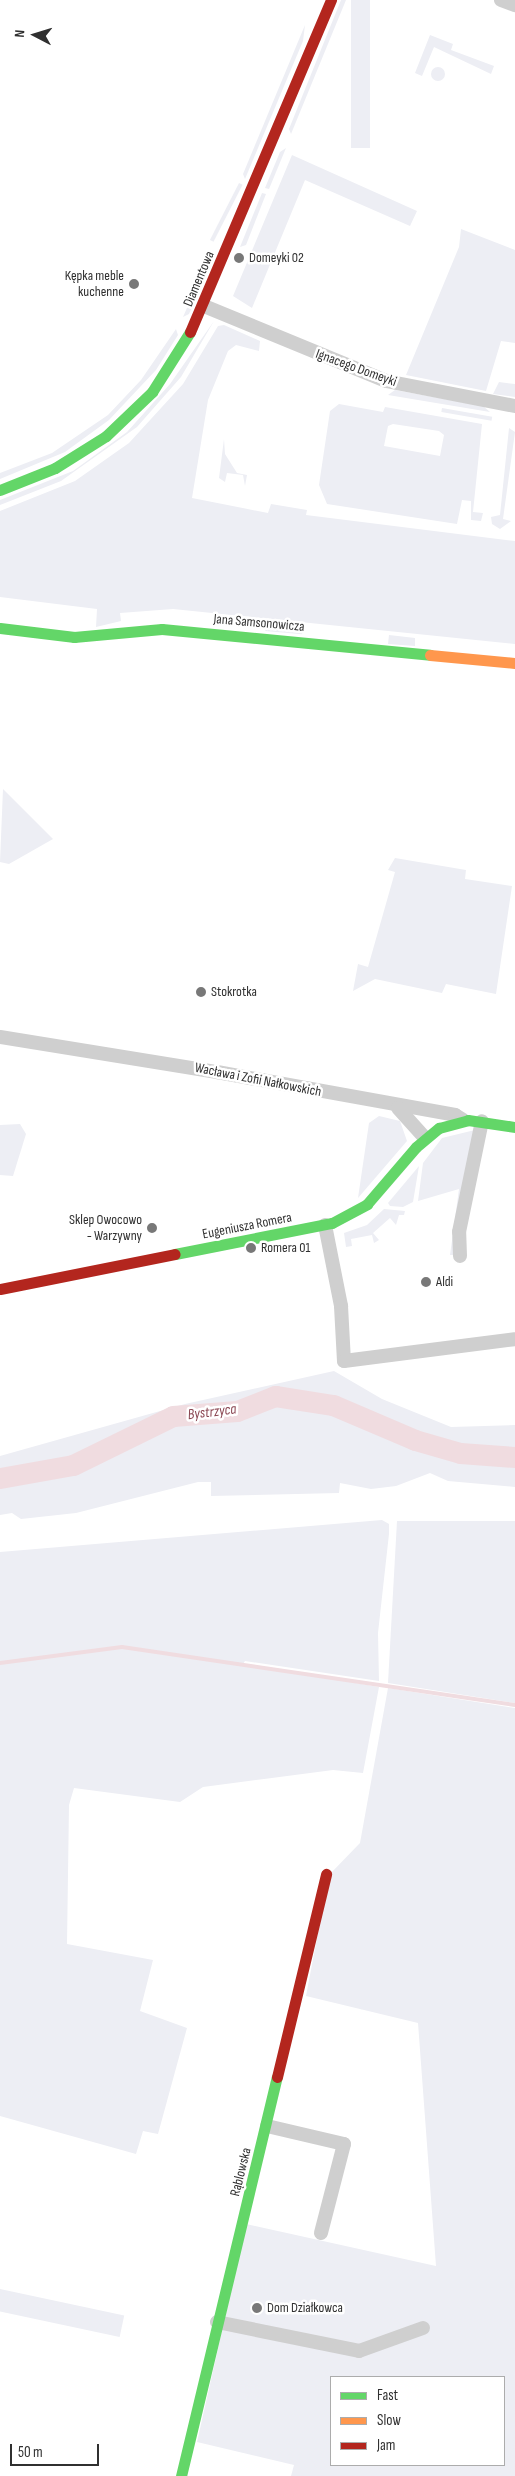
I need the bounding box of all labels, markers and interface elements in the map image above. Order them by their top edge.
north arrow [10,10,60,60]
text: N [11,29,28,38]
street label: Diamentowa [180,249,218,309]
place label: Domeyki 02 [249,250,304,266]
marker: Domeyki 02 [233,252,245,264]
place label: Kępka meble kuchenne [65,268,124,300]
marker: Kępka meble kuchenne [128,278,140,290]
street label: Ignacego Domeyki [313,346,399,390]
street label: Jana Samsonowicza [213,611,305,635]
place label: Stokrotka [211,984,257,1000]
marker: Stokrotka [195,986,207,998]
street label: Wacława i Zofii Nałkowskich [193,1059,323,1101]
street label: Eugeniusza Romera [201,1209,293,1243]
place label: Sklep Owocowo - Warzywny [69,1212,142,1244]
marker: Sklep Owocowo - Warzywny [146,1222,158,1234]
place label: Romera 01 [261,1240,310,1256]
marker: Romera 01 [245,1242,257,1254]
place label: Aldi [436,1274,453,1290]
marker: Aldi [420,1276,432,1288]
water label: Bystrzyca [187,1400,237,1424]
street label: Rąblowska [227,2146,255,2198]
place label: Dom Działkowca [267,2300,343,2316]
marker: Dom Działkowca [251,2302,263,2314]
legend [330,2376,505,2466]
text: Fast [377,2386,398,2405]
text: Slow [377,2411,401,2430]
scale bar [12,2434,101,2466]
text: Jam [377,2436,395,2455]
text: 50 m [18,2443,43,2462]

